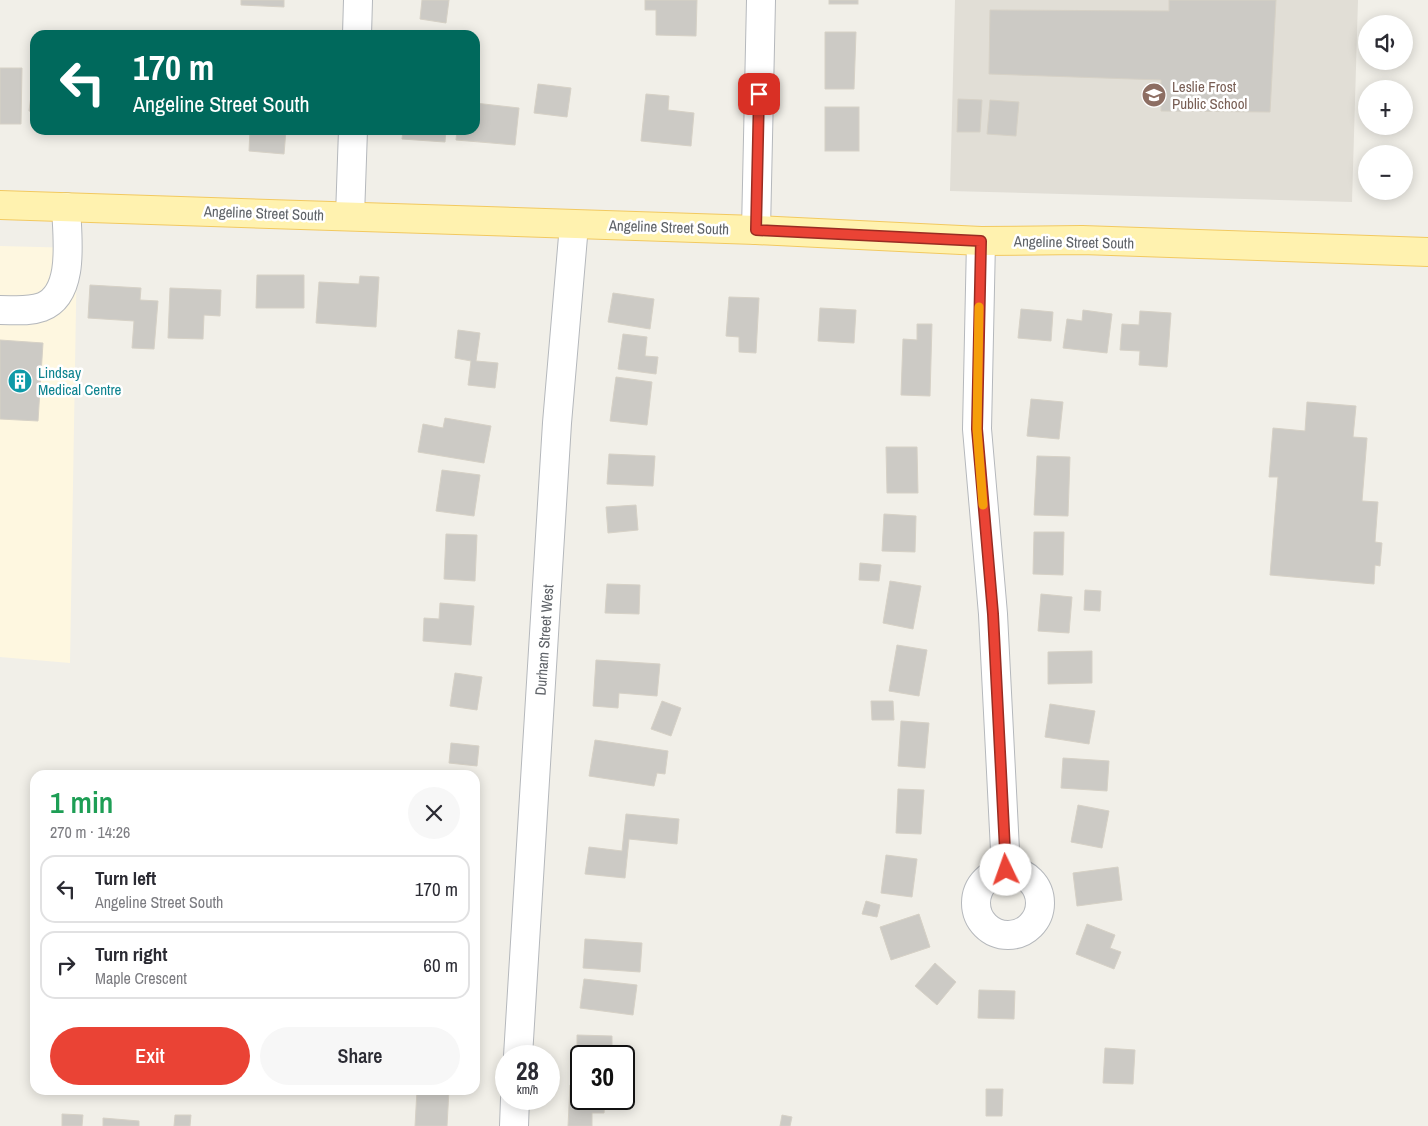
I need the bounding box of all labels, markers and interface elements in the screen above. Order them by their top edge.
map controls [1358,15,1413,200]
button: sound [1358,15,1413,70]
text: 170 m [133,44,214,91]
icon: left [50,50,115,115]
pin [738,73,780,115]
place label: Leslie Frost Public School [1172,76,1247,114]
icon: arrive [745,80,773,108]
button: + [1358,80,1413,135]
school or university icon: Leslie Frost Public School [1141,82,1167,108]
text: Angeline Street South [133,89,310,119]
button: − [1358,145,1413,200]
street label: Angeline Street South [202,200,325,226]
street label: Angeline Street South [607,214,730,240]
street label: Angeline Street South [1013,230,1134,254]
place label: Lindsay Medical Centre [38,362,122,400]
building icon: Lindsay Medical Centre [7,368,33,394]
street label: Durham Street West [530,583,558,696]
text: 1 min [50,782,113,822]
button: close [408,787,460,839]
text: 270 m · 14:26 [50,821,130,843]
position arrow [979,843,1031,895]
text: Turn left [95,865,156,891]
icon: left [52,875,80,903]
text: 170 m [415,876,458,902]
text: Angeline Street South [95,891,223,913]
text: Turn right [95,941,167,967]
icon: right [52,951,80,979]
text: 60 m [423,952,458,978]
text: Maple Crescent [95,967,187,989]
button: Exit [50,1027,250,1085]
button: Share [260,1027,460,1085]
speed limit sign: 30 [570,1045,635,1110]
text: 28 [516,1054,539,1088]
text: km/h [517,1082,538,1098]

